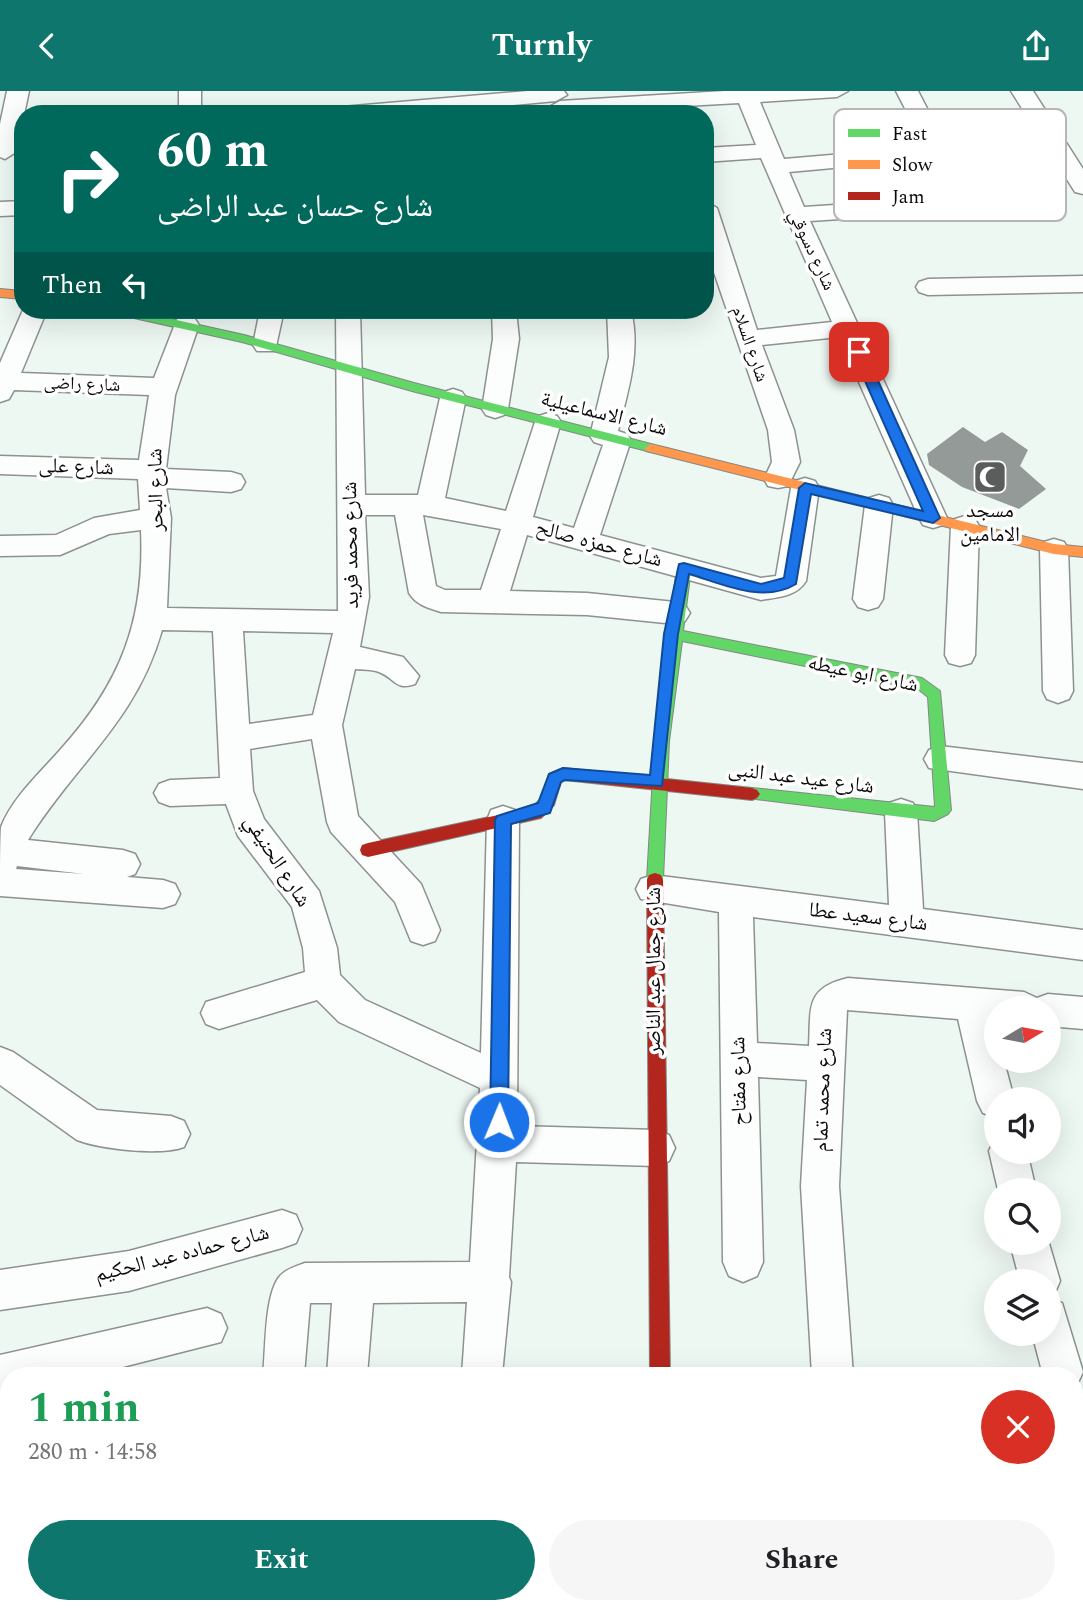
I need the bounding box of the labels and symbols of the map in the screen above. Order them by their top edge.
legend [834,109,1066,221]
text: Fast [892,120,928,149]
text: Slow [892,151,933,180]
text: Jam [892,183,924,212]
street label: شارع دسوقي [781,205,842,295]
street label: شارع السلام [724,302,776,386]
pin [829,322,889,382]
street label: شارع راضى [43,369,121,399]
street label: شارع الاسماعيلية [537,383,671,445]
street label: شارع البحر [139,448,173,533]
street label: شارع على [38,450,114,484]
mosque icon: مسجد الامامين [971,458,1009,496]
street label: شارع محمد فريد [334,481,368,609]
place label: مسجد الامامين [960,495,1020,551]
street label: شارع حمزه صالح [532,512,666,576]
street label: شارع ابو عيطه [805,647,921,701]
street label: شارع عيد عبد النبى [726,753,876,803]
street label: شارع الحنيفي [235,808,319,914]
street label: شارع جمال عبد الناصر [638,887,670,1056]
street label: شارع سعيد عطا [807,894,929,940]
north arrow [984,996,1060,1073]
street label: شارع محمد تمام [805,1027,841,1153]
street label: شارع مفتاح [722,1036,756,1126]
position arrow [462,1085,536,1159]
street label: شارع حماده عبد الحكيم [91,1217,273,1291]

